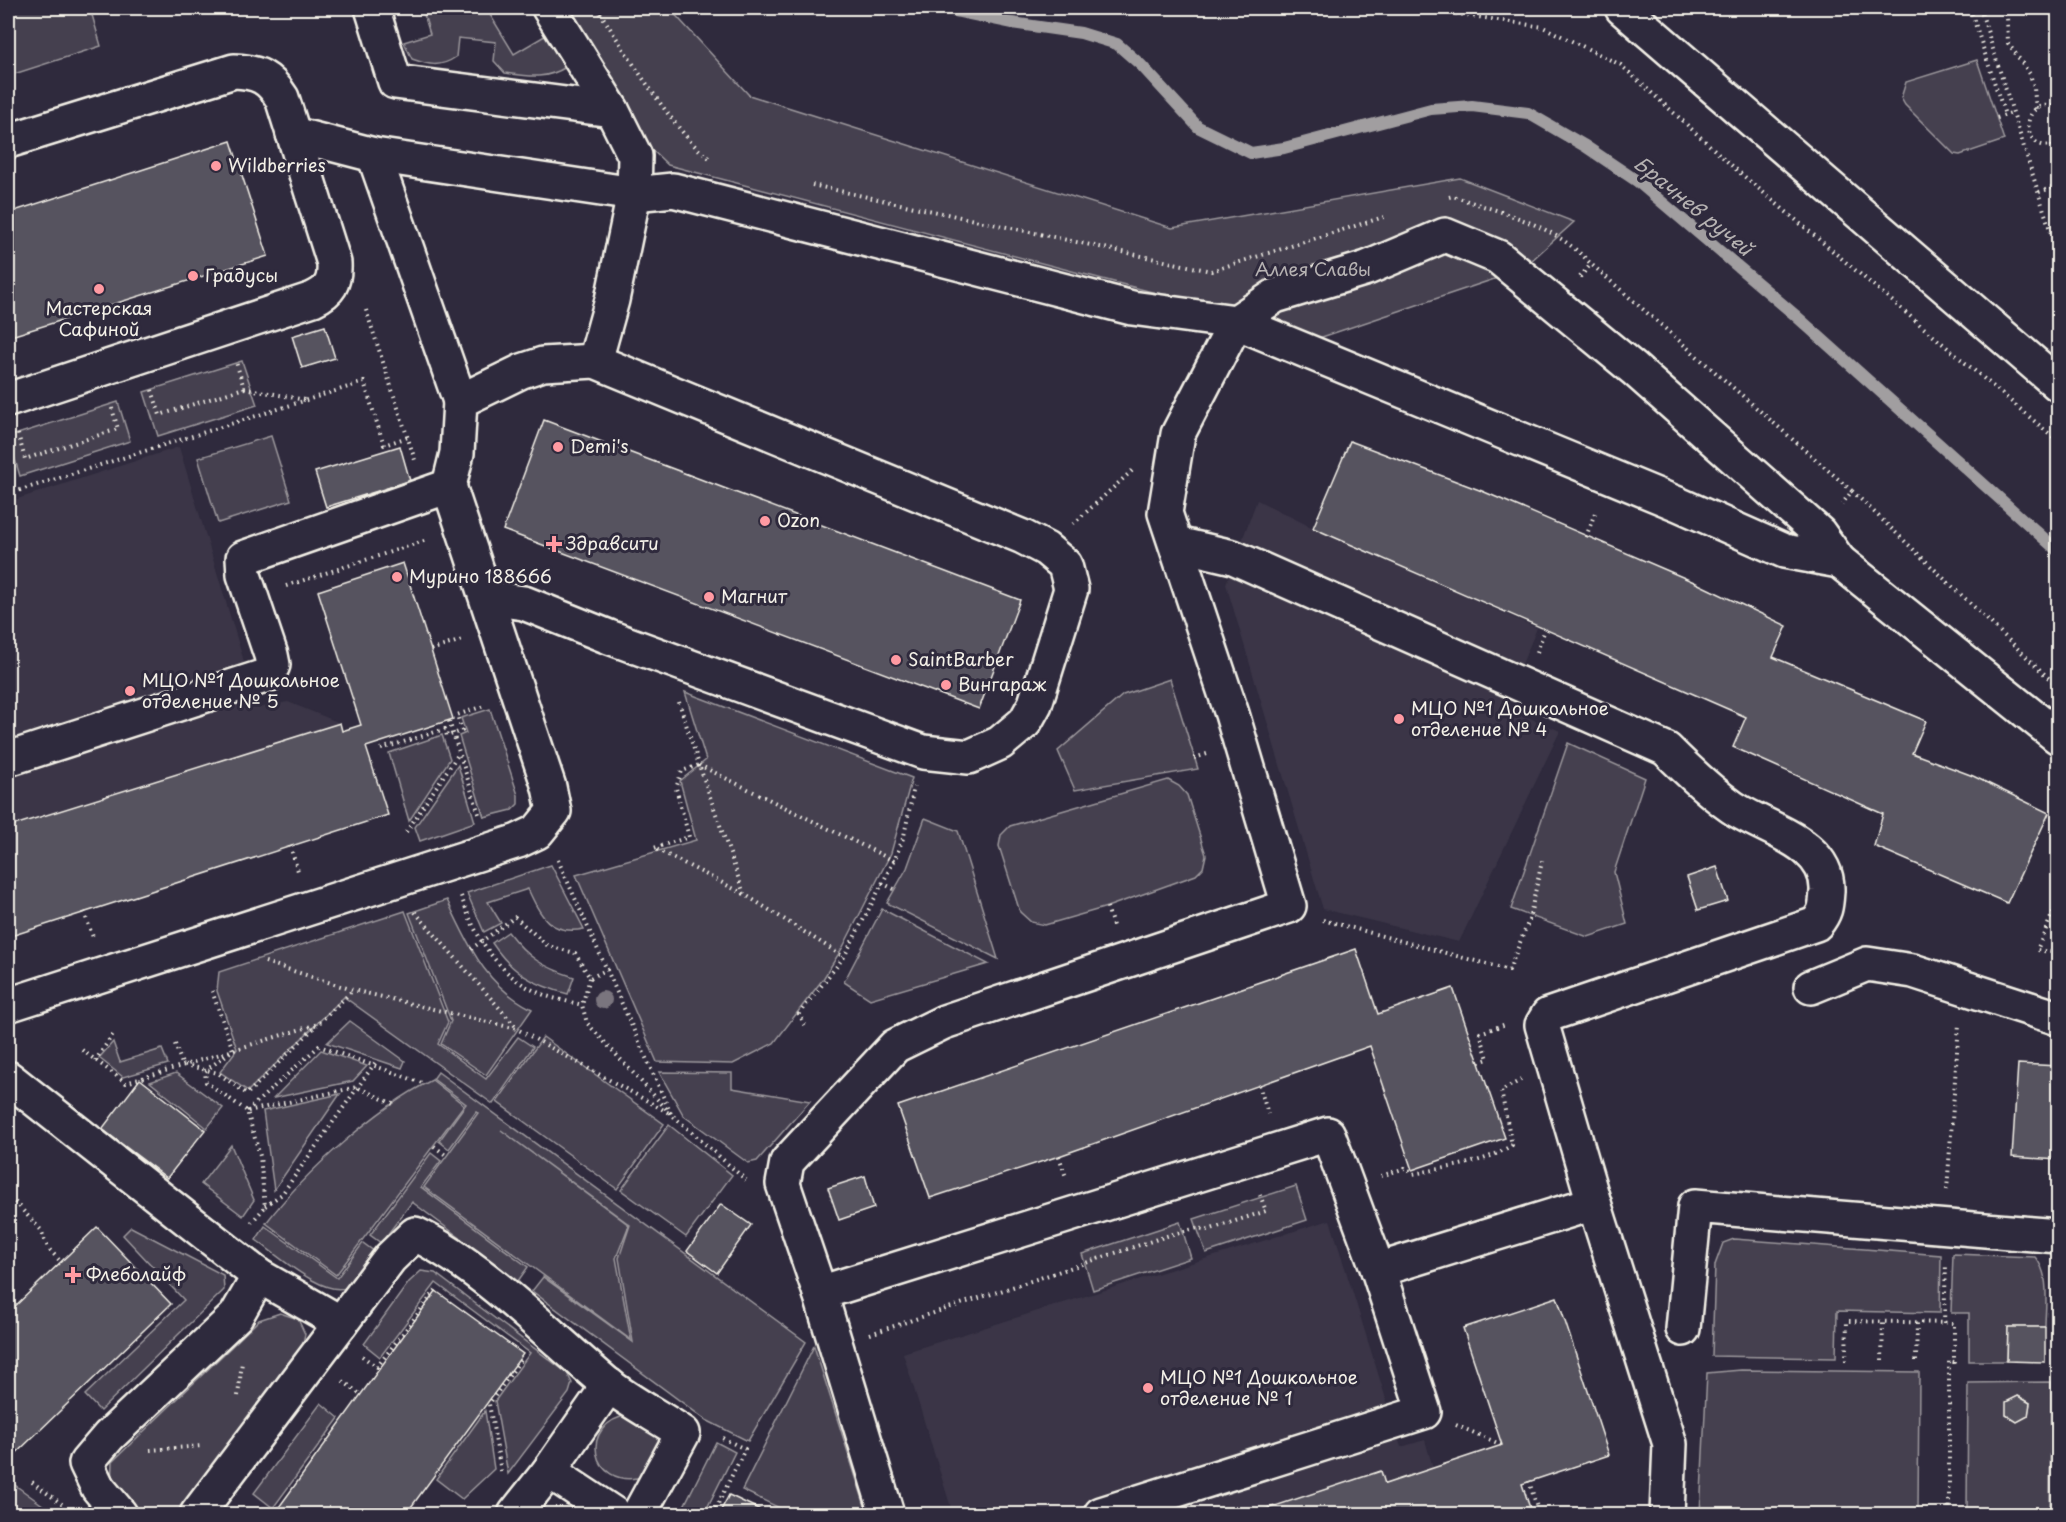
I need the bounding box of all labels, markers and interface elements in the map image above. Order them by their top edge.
water label: Брачнев ручей [1628,148,1762,264]
place label: Wildberries [228,151,326,178]
marker: Wildberries [209,159,223,173]
park label: Аллея Славы [1255,255,1371,282]
place label: Градусы [205,261,278,288]
marker: Градусы [186,269,200,283]
marker: Мастерская Сафиной [92,282,106,296]
place label: Мастерская Сафиной [45,294,153,342]
place label: Demi's [570,432,628,459]
marker: Demi's [551,440,565,454]
place label: Ozon [777,506,820,533]
marker: Ozon [758,514,772,528]
place label: Здравсити [565,529,659,556]
marker: Здравсити [547,537,561,551]
place label: Мурино 188666 [409,562,552,589]
marker: Мурино 188666 [390,570,404,584]
place label: Магнит [721,582,788,609]
marker: Магнит [702,590,716,604]
place label: SaintBarber [908,645,1014,672]
marker: SaintBarber [889,653,903,667]
place label: МЦО №1 Дошкольное отделение № 5 [142,666,340,714]
place label: Вингараж [958,670,1047,697]
marker: Вингараж [939,678,953,692]
marker: МЦО №1 Дошкольное отделение № 5 [123,684,137,698]
place label: МЦО №1 Дошкольное отделение № 4 [1411,694,1609,742]
marker: МЦО №1 Дошкольное отделение № 4 [1392,712,1406,726]
place label: Флеболайф [86,1260,186,1287]
marker: Флеболайф [64,1266,82,1284]
place label: МЦО №1 Дошкольное отделение № 1 [1160,1363,1358,1411]
marker: МЦО №1 Дошкольное отделение № 1 [1141,1381,1155,1395]

